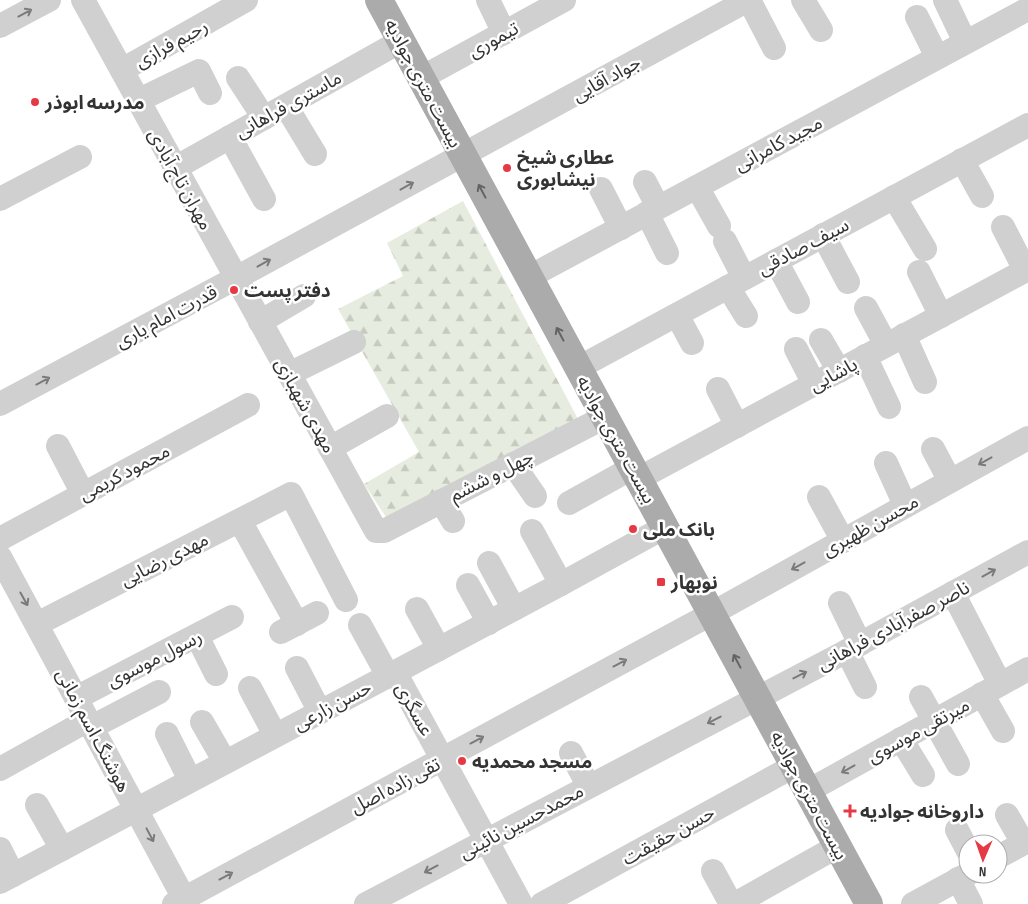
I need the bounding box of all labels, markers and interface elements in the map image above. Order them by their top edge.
one-way arrow [17,8,32,18]
street label: رحیم فرازی [131,15,213,75]
street label: بیست متری جوادیه [379,15,466,152]
street label: تیموری [464,17,523,63]
street label: جواد آقایی [568,51,645,108]
street label: ماستری فراهانی [232,67,346,144]
place label: مدرسه ابوذر [44,92,144,115]
marker: مدرسه ابوذر [29,96,41,108]
street label: مجید کامرانی [731,112,827,177]
street label: مهران تاج آبادی [142,125,217,235]
place label: عطاری شیخ نیشابوری [517,147,614,192]
marker: عطاری شیخ نیشابوری [501,162,513,174]
one-way arrow [399,181,414,191]
one-way arrow [477,184,486,199]
street label: سیف صادقی [754,214,853,281]
one-way arrow [256,258,270,268]
place label: دفتر پست [244,280,331,303]
street label: قدرت امام یاری [112,281,223,356]
marker: دفتر پست [228,284,240,296]
one-way arrow [554,327,564,341]
street label: پاشایی [806,353,862,398]
street label: مهدی شهبازی [269,354,340,457]
street label: بیست متری جوادیه [571,372,660,508]
one-way arrow [35,376,50,385]
street label: محمود کریمی [75,440,174,507]
street label: چهل و ششم [446,445,538,509]
one-way arrow [979,457,993,467]
street label: محسن ظهیری [819,490,923,562]
place label: بانک ملی [643,519,715,542]
marker: بانک ملی [627,523,639,535]
street label: مهدی رضایی [117,528,213,592]
one-way arrow [791,561,805,571]
one-way arrow [982,568,997,578]
place label: نوبهار [670,572,718,595]
marker: نوبهار [655,576,667,588]
street label: ناصر صفرآبادی فراهانی [814,576,974,676]
one-way arrow [19,592,29,606]
street label: رسول موسوی [103,626,206,693]
one-way arrow [732,654,741,669]
one-way arrow [612,658,627,667]
street label: هوشنگ اسم زمانی [49,665,135,798]
one-way arrow [792,670,807,679]
street label: حسن زارعی [290,676,376,737]
street label: عسگری [390,679,438,740]
street label: میرتقی موسوی [864,694,974,769]
one-way arrow [706,715,721,725]
street label: بیست متری جوادیه [765,727,852,864]
one-way arrow [469,735,484,744]
place label: مسجد محمدیه [472,751,592,774]
street label: تقی زاده اصل [347,753,445,820]
marker: مسجد محمدیه [456,755,468,767]
one-way arrow [840,764,855,774]
street label: محمدحسین نائینی [455,780,588,865]
place label: داروخانه جوادیه [860,801,984,824]
street label: حسن حقیقت [619,802,719,871]
marker: داروخانه جوادیه [844,805,856,817]
one-way arrow [146,827,155,842]
north arrow [958,834,1008,884]
text: N [979,863,987,880]
one-way arrow [423,864,438,874]
one-way arrow [219,870,233,880]

